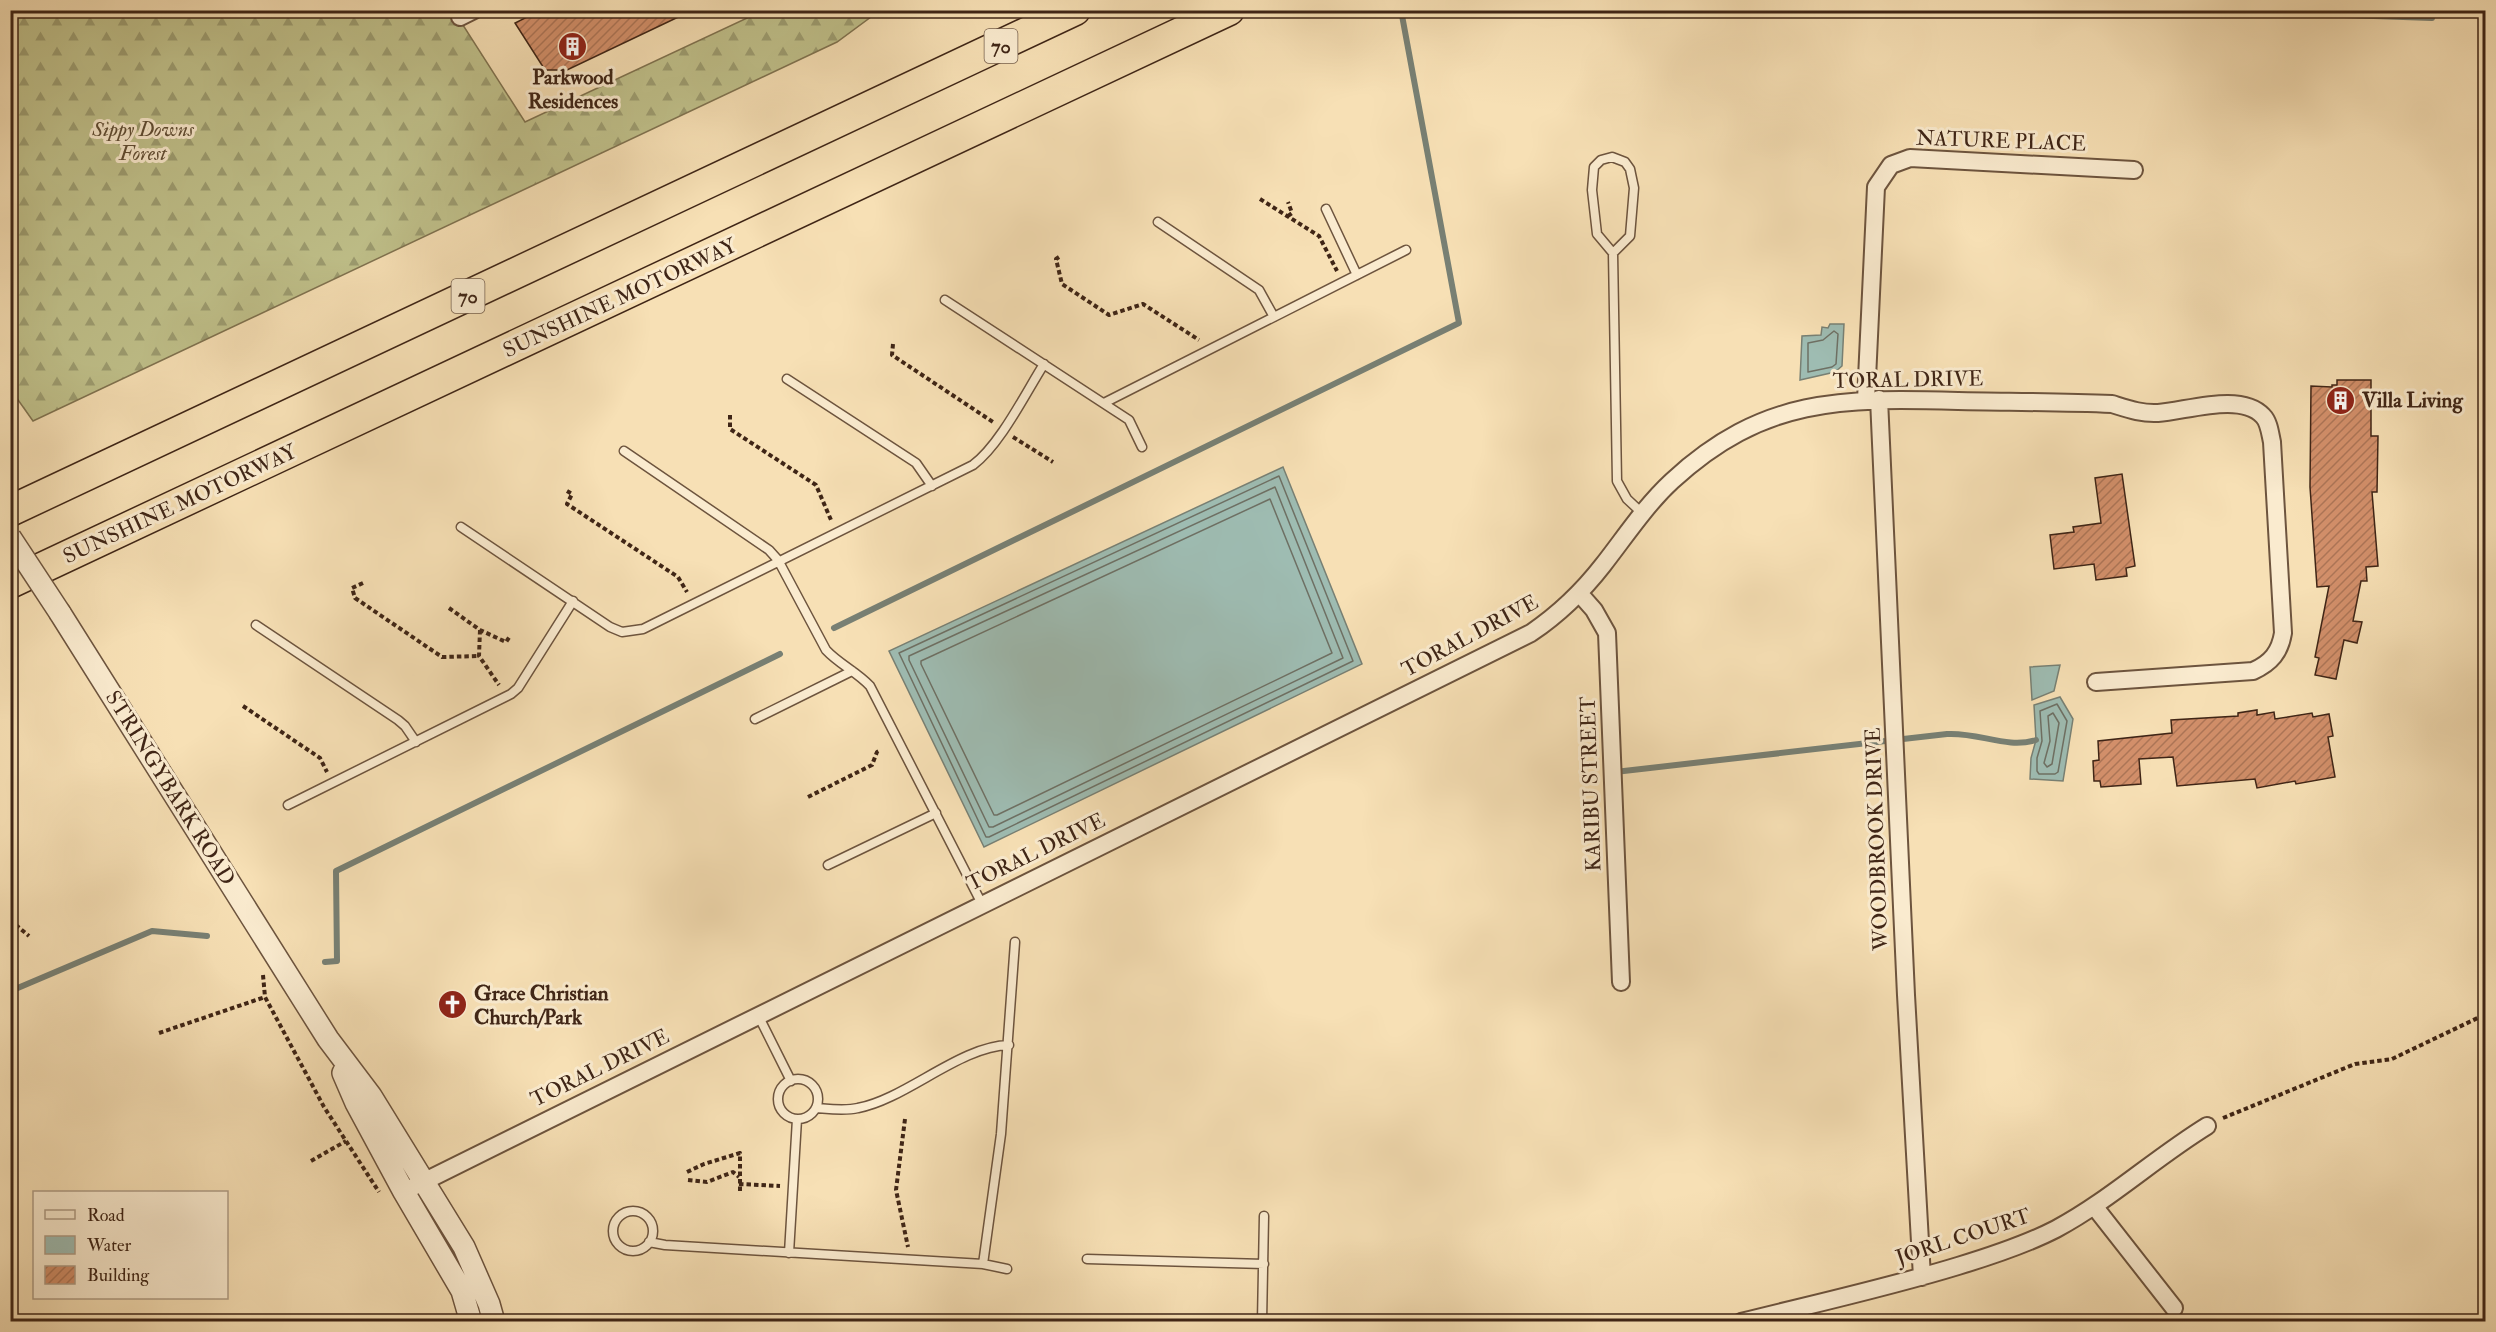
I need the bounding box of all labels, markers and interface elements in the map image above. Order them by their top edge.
road number: 70 [984,29,1018,63]
building icon: Parkwood Residences [557,30,589,62]
place label: Parkwood Residences [528,64,618,115]
park label: Sippy Downs Forest [91,116,195,167]
street label: NATURE PLACE [1915,125,2087,157]
street label: SUNSHINE MOTORWAY [499,232,742,364]
road number: 70 [452,279,484,313]
street label: TORAL DRIVE [1832,365,1984,395]
building icon: Villa Living [2325,384,2357,416]
place label: Villa Living [2361,387,2463,414]
street label: SUNSHINE MOTORWAY [59,438,302,570]
street label: TORAL DRIVE [1397,589,1543,683]
street label: STRINGYBARK ROAD [99,686,241,890]
street label: KARIBU STREET [1574,696,1608,872]
street label: WOODBROOK DRIVE [1860,727,1894,952]
street label: TORAL DRIVE [962,807,1110,897]
place label: Grace Christian Church/Park [474,980,609,1031]
church icon: Grace Christian Church/Park [437,989,469,1021]
street label: TORAL DRIVE [526,1023,674,1113]
legend [33,1191,228,1299]
street label: JORL COURT [1891,1202,2034,1272]
text: Road [87,1204,125,1227]
text: Water [86,1234,131,1257]
text: Building [87,1264,150,1287]

